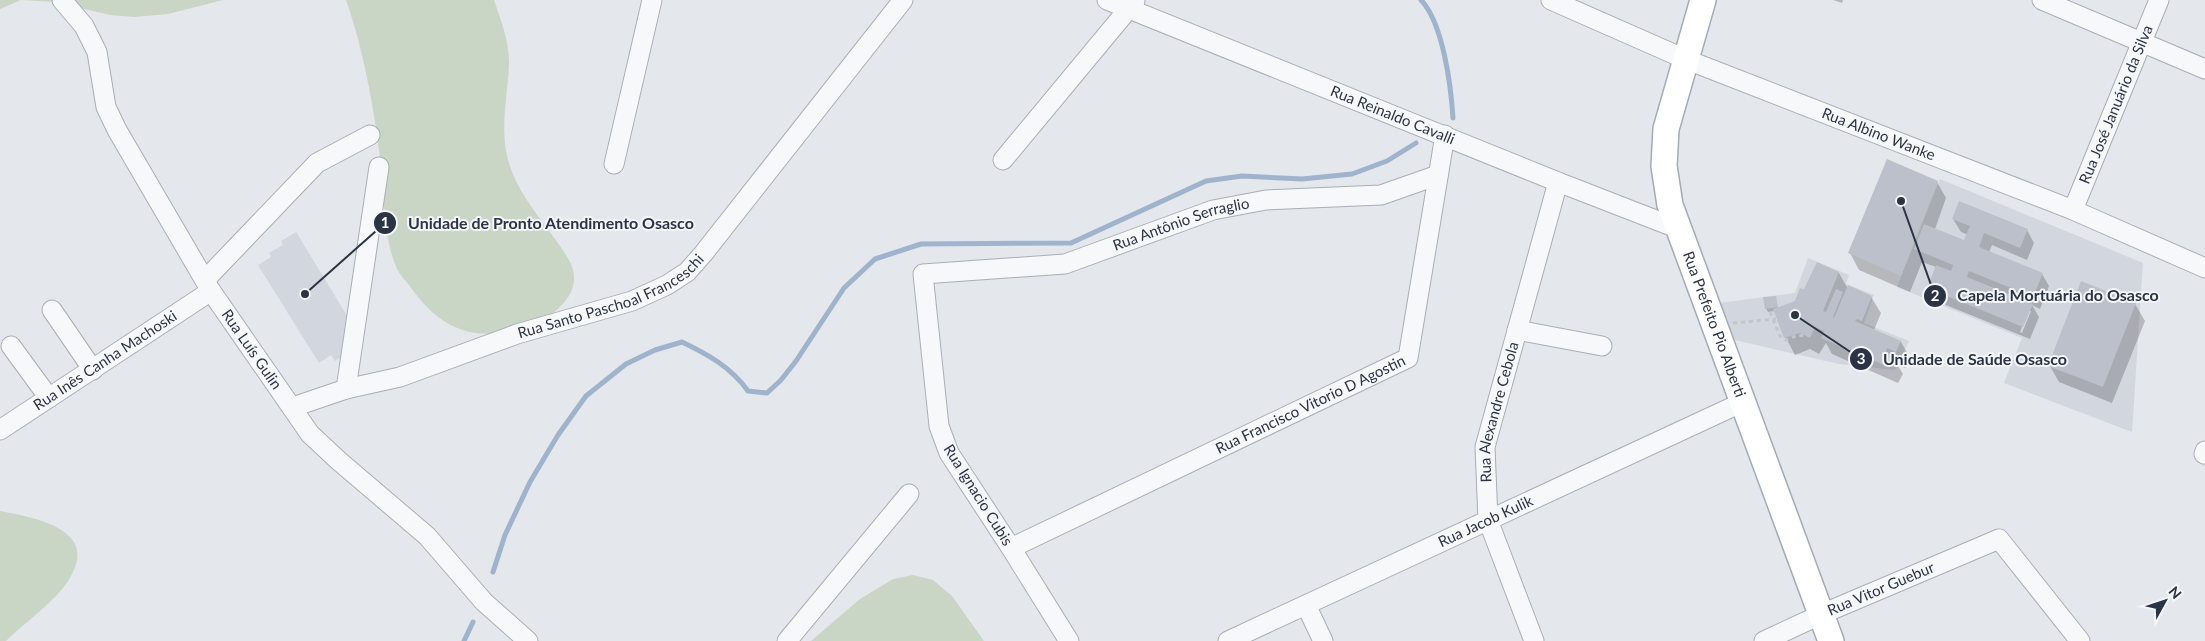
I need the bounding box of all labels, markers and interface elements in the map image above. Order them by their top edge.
street label: Rua José Januário da Silva [2075,22,2156,186]
street label: Rua Reinaldo Cavalli [1328,81,1458,147]
street label: Rua Albino Wanke [1820,103,1938,164]
street label: Rua Antônio Serraglio [1110,193,1251,254]
callout: Unidade de Pronto Atendimento Osasco [373,208,704,239]
text: 1 [381,213,389,231]
text: Unidade de Pronto Atendimento Osasco [408,213,694,232]
street label: Rua Prefeito Pio Alberti [1680,249,1750,399]
street label: Rua Santo Paschoal Franceschi [515,250,707,341]
callout: Capela Mortuária do Osasco [1922,280,2169,311]
text: Capela Mortuária do Osasco [1957,285,2159,304]
text: 2 [1931,286,1940,304]
street label: Rua Inês Canha Machoski [30,306,180,414]
street label: Rua Luís Gulin [218,306,286,392]
street label: Rua Alexandre Cebola [1475,340,1522,483]
callout: Unidade de Saúde Osasco [1848,343,2077,374]
text: 3 [1857,349,1865,367]
text: Unidade de Saúde Osasco [1883,349,2067,368]
street label: Rua Francisco Vitorio D Agostin [1212,351,1408,457]
street label: Rua Ignacio Cubis [940,440,1017,549]
street label: Rua Jacob Kulik [1435,491,1536,550]
street label: Rua Vitor Guebur [1824,557,1937,619]
north arrow [2140,576,2190,626]
text: N [2165,583,2185,602]

